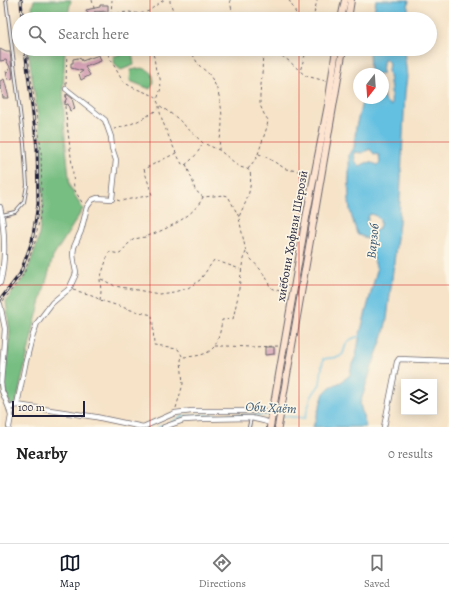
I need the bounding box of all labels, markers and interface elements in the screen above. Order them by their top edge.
search box [12,12,437,56]
icon: search [26,23,48,45]
text: Search here [58,24,129,44]
north arrow [353,68,389,104]
street label: хиёбони Ҳофизи Шерозӣ [273,169,311,303]
water label: Варзоб [362,221,383,259]
map controls [401,379,437,415]
button: layers [401,379,437,415]
water label: Оби Ҳаёт [245,398,297,417]
scale bar [12,399,85,418]
text: 100 m [18,400,45,415]
text: Nearby [16,442,67,465]
text: 0 results [388,445,433,462]
tab: Map [59,552,81,591]
tab: Directions [199,552,246,591]
tab: Saved [364,552,390,591]

